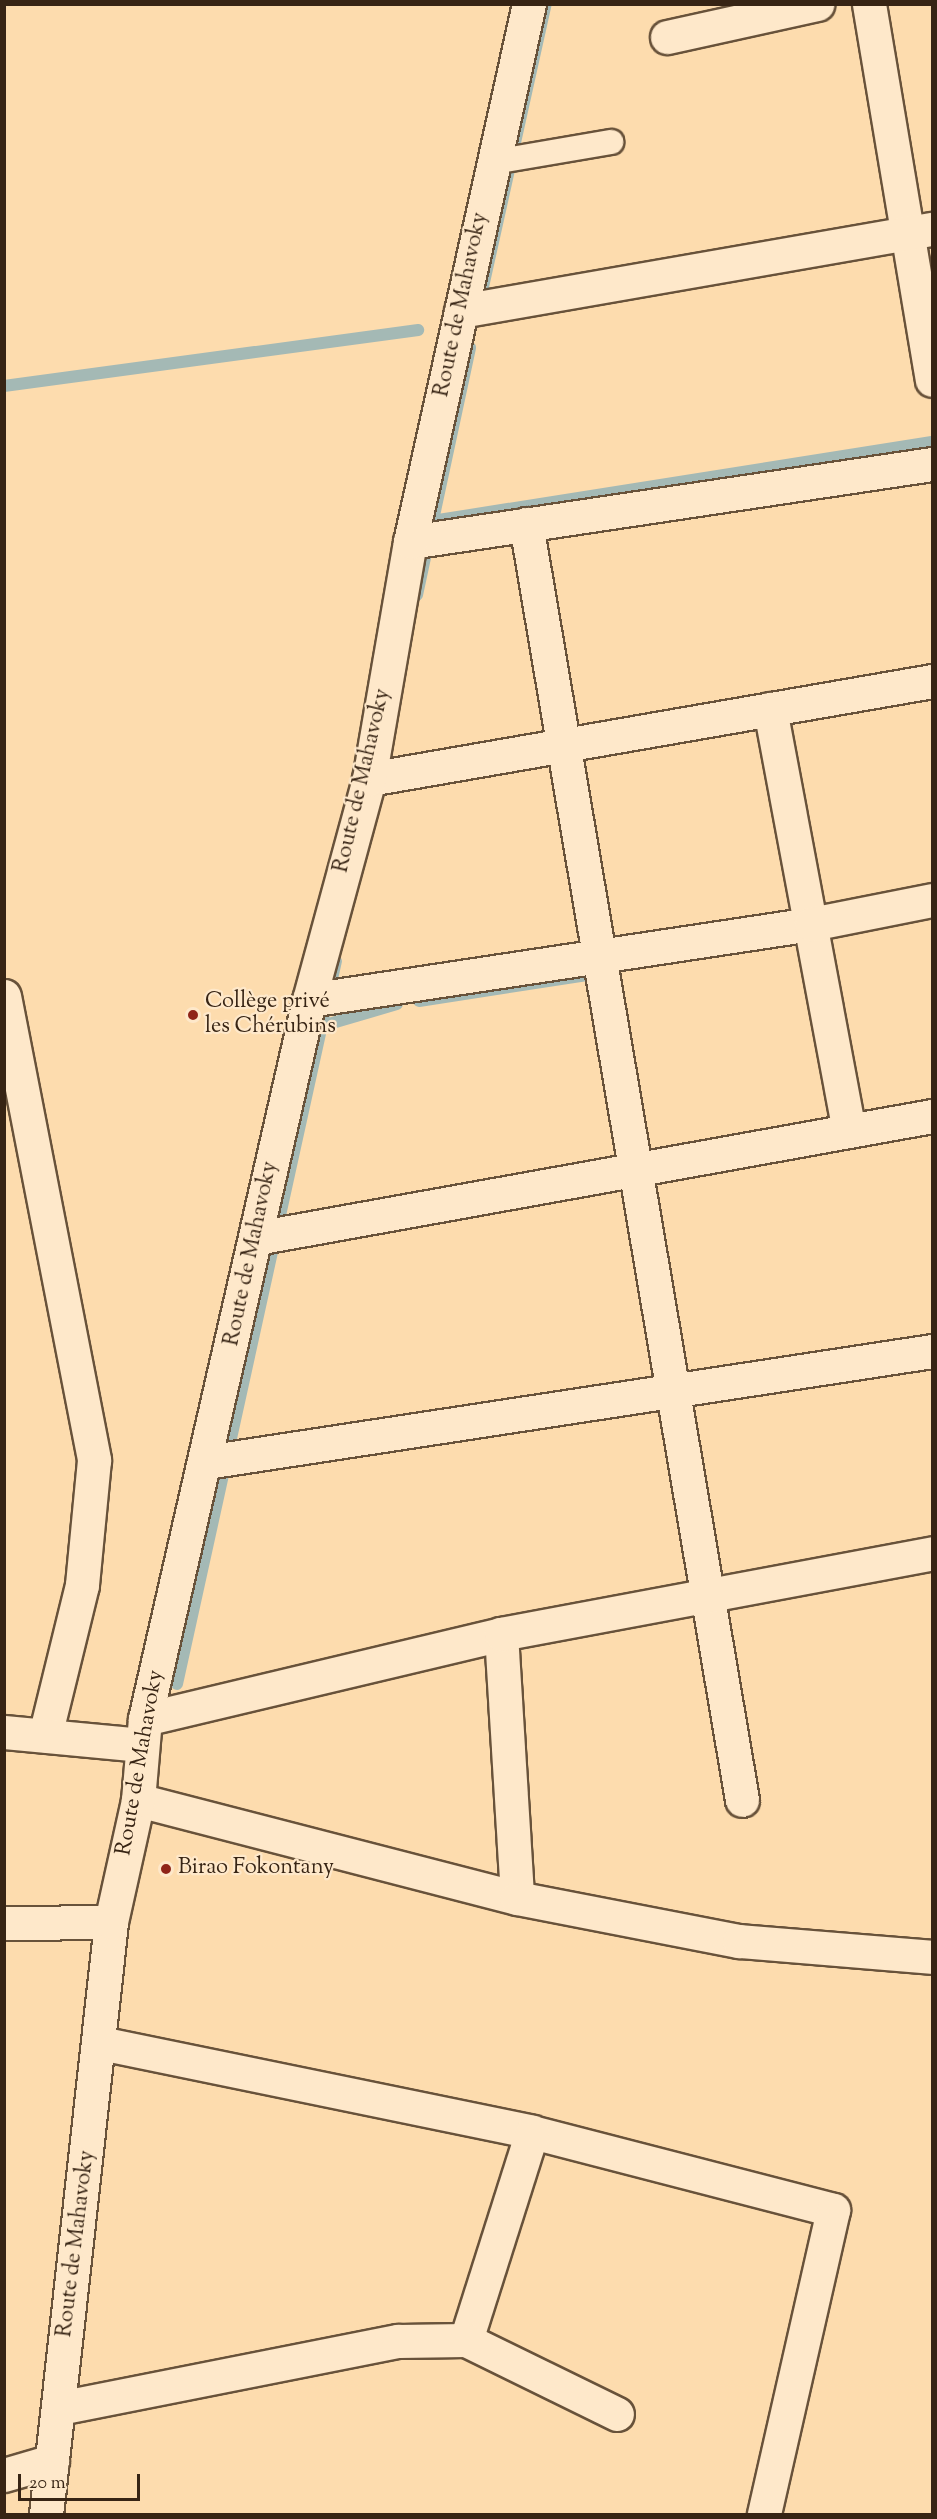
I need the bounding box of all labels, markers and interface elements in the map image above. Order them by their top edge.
street label: Route de Mahavoky [430,210,494,400]
street label: Route de Mahavoky [329,686,397,876]
place label: Collège privé les Chérubins [205,989,336,1040]
marker: Collège privé les Chérubins [186,1008,200,1022]
street label: Route de Mahavoky [220,1159,284,1349]
street label: Route de Mahavoky [112,1668,170,1858]
place label: Birao Fokontany [178,1856,334,1882]
marker: Birao Fokontany [159,1862,173,1876]
street label: Route de Mahavoky [52,2149,102,2339]
scale bar [21,2462,142,2500]
text: 20 m [29,2471,66,2497]

